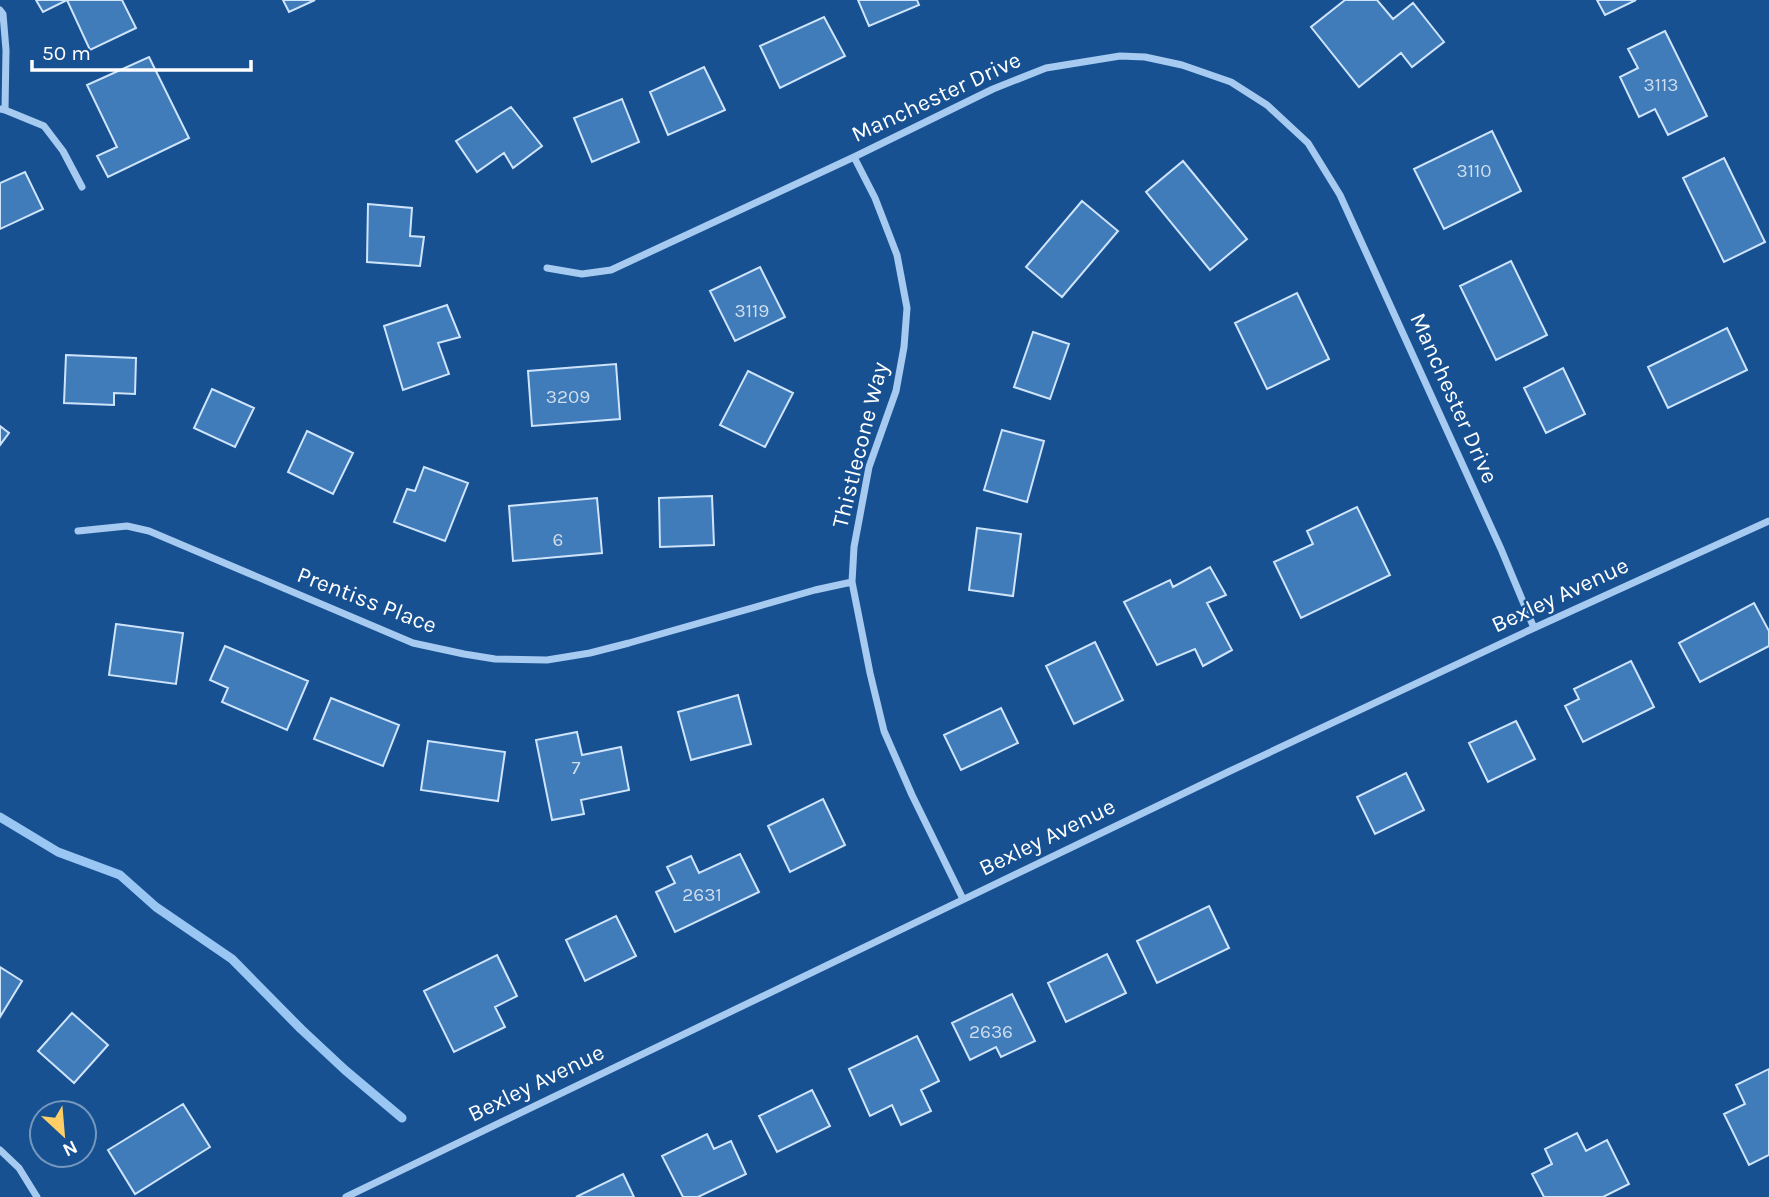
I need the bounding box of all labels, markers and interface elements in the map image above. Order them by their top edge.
scale bar [32,28,250,72]
text: 50 m [42,41,91,65]
street label: Manchester Drive [847,46,1025,148]
house number: 3113 [1644,74,1679,96]
house number: 3110 [1456,160,1492,182]
house number: 3119 [735,300,769,322]
street label: Manchester Drive [1404,309,1504,487]
street label: Thistlecone Way [826,359,894,531]
house number: 3209 [546,386,590,408]
house number: 6 [553,529,563,551]
street label: Bexley Avenue [1487,551,1633,639]
street label: Prentiss Place [293,561,441,639]
house number: 7 [572,757,581,779]
street label: Bexley Avenue [975,792,1119,882]
house number: 2631 [682,884,722,906]
house number: 2636 [969,1021,1013,1043]
street label: Bexley Avenue [464,1038,608,1128]
north arrow [28,1099,98,1169]
text: N [59,1136,81,1161]

